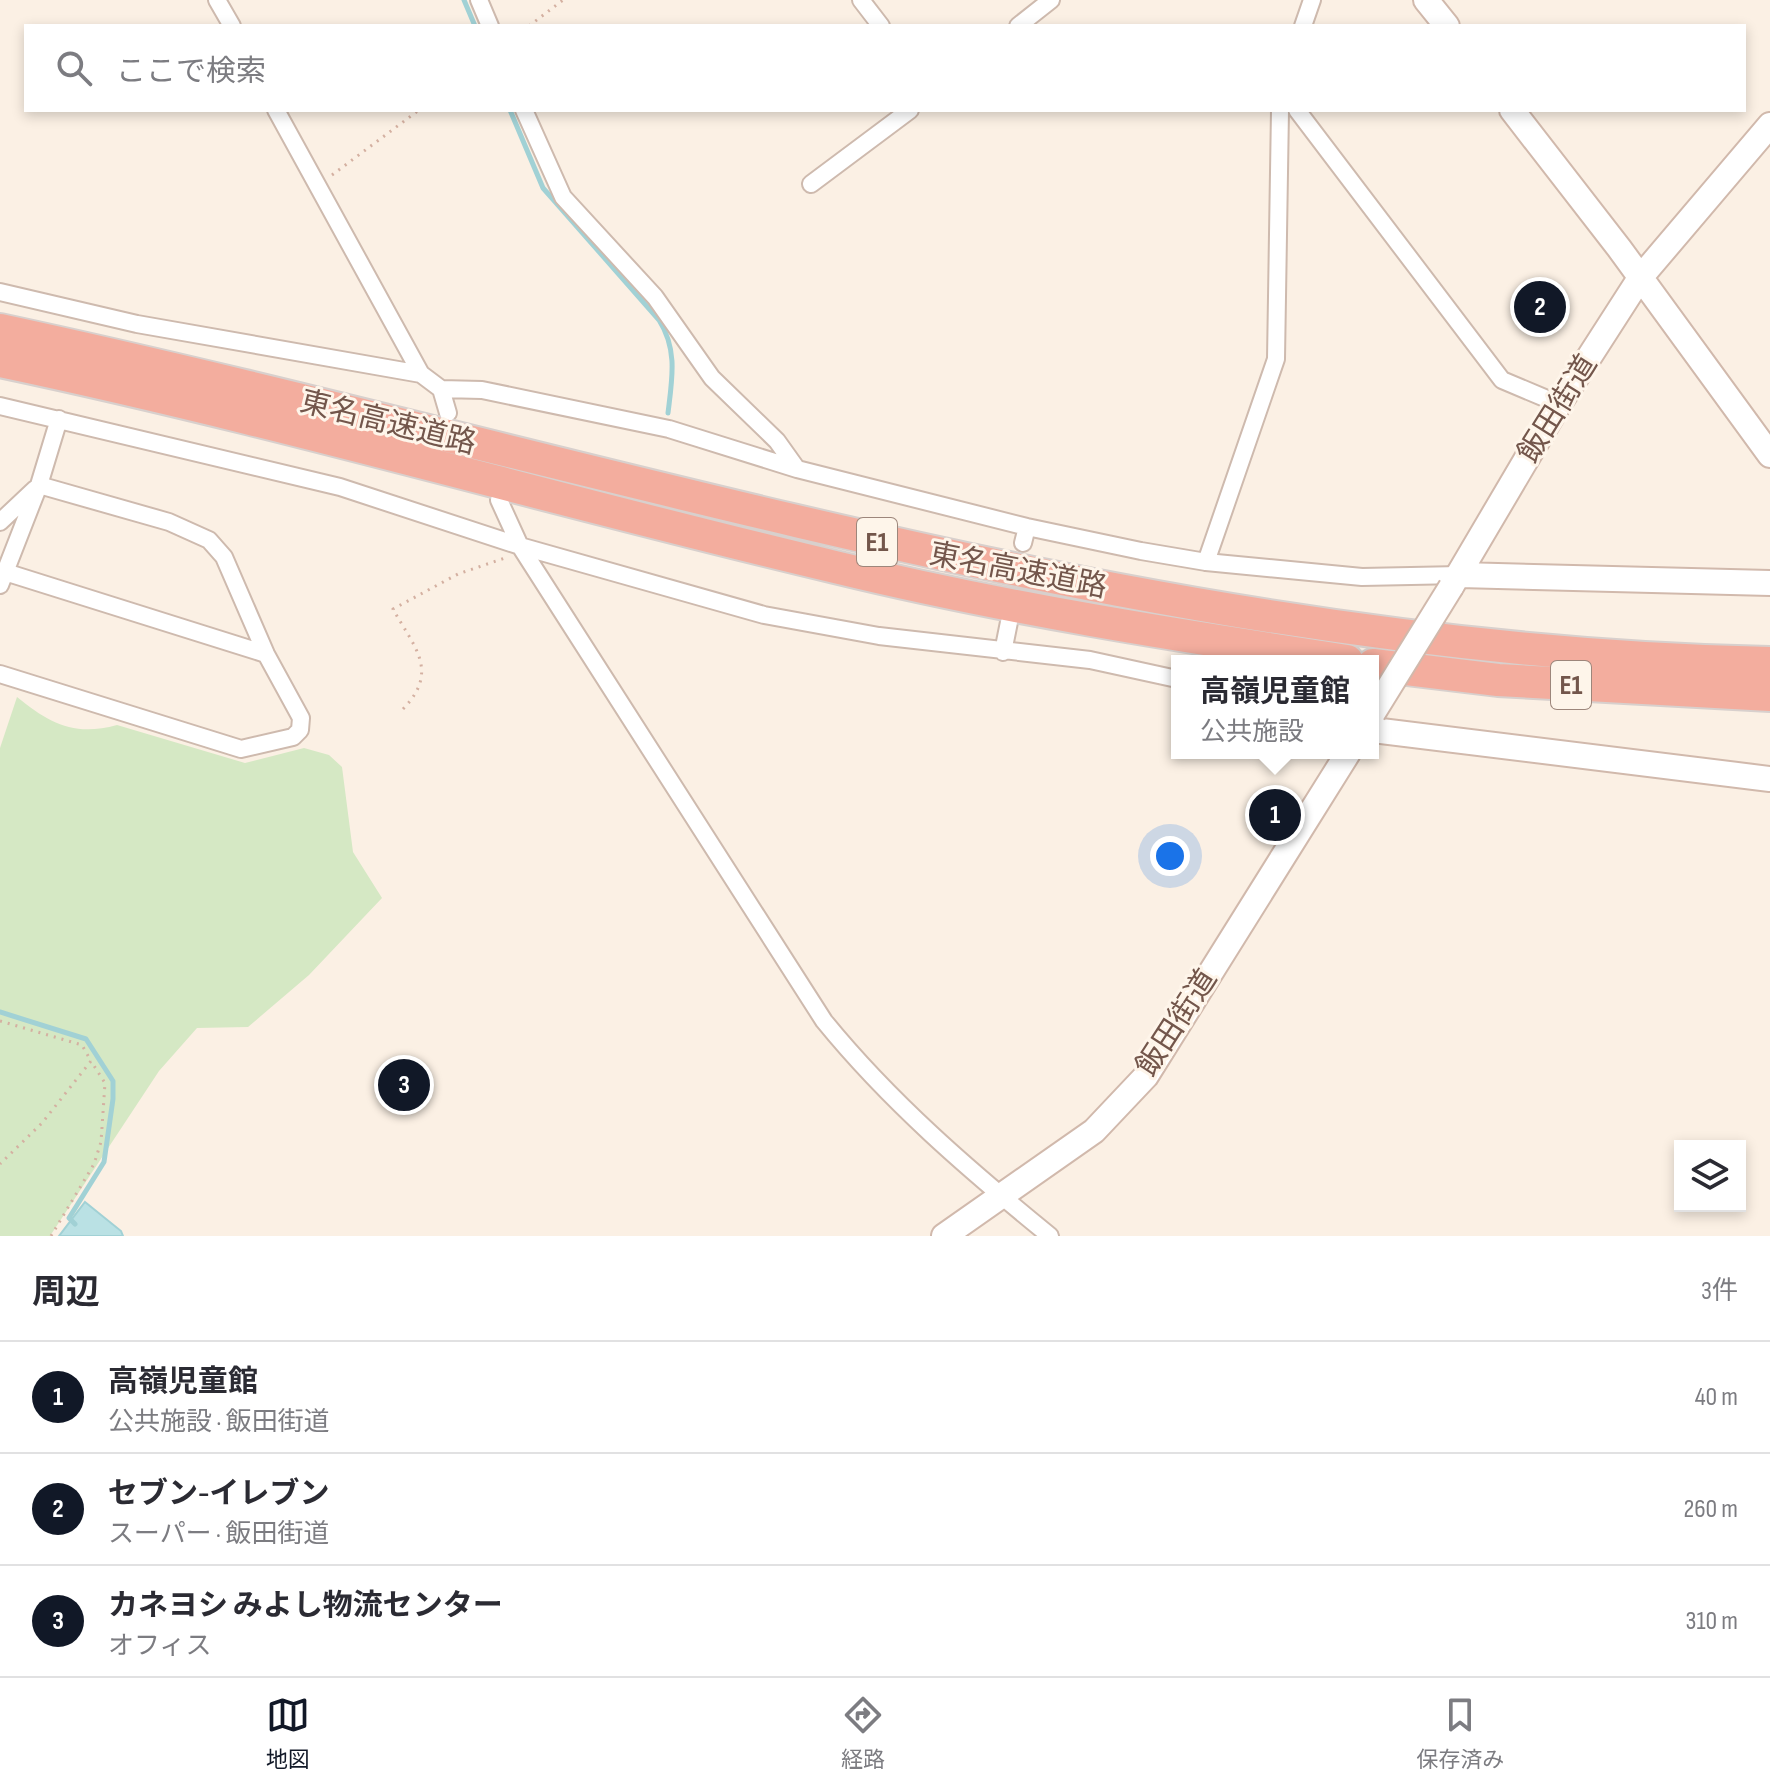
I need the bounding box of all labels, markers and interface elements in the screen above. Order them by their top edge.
search box [24,24,1746,112]
icon: search [52,46,96,90]
text: ここで検索 [116,54,266,90]
pin: 2 [1514,277,1566,337]
street label: 飯田街道 [1511,349,1605,469]
street label: 東名高速道路 [296,384,480,462]
road number: E1 [857,518,897,566]
street label: 東名高速道路 [926,536,1110,606]
popup [1171,655,1379,759]
road number: E1 [1551,661,1591,709]
text: 高嶺児童館 [1200,674,1350,710]
text: 公共施設 [1200,717,1304,748]
pin: 1 [1249,785,1301,845]
your location [1150,836,1190,876]
street label: 飯田街道 [1129,963,1225,1083]
pin: 3 [378,1055,430,1115]
map controls [1674,1140,1746,1212]
button: layers [1674,1140,1746,1212]
text: 周辺 [32,1272,100,1313]
text: 3件 [1701,1276,1738,1307]
text: 高嶺児童館 [108,1364,258,1400]
text: 1 [53,1382,63,1413]
text: 40 m [1695,1382,1738,1413]
text: 公共施設 · 飯田街道 [108,1407,329,1438]
text: セブン-イレブン [108,1476,330,1512]
text: 2 [52,1494,64,1525]
text: 260 m [1683,1494,1738,1525]
text: スーパー · 飯田街道 [108,1519,329,1550]
text: カネヨシ みよし物流センター [108,1588,503,1624]
text: 3 [52,1606,64,1637]
text: 310 m [1686,1606,1738,1637]
text: オフィス [108,1631,211,1662]
tab: 地図 [266,1693,310,1774]
tab: 経路 [841,1693,885,1774]
tab: 保存済み [1416,1693,1504,1774]

